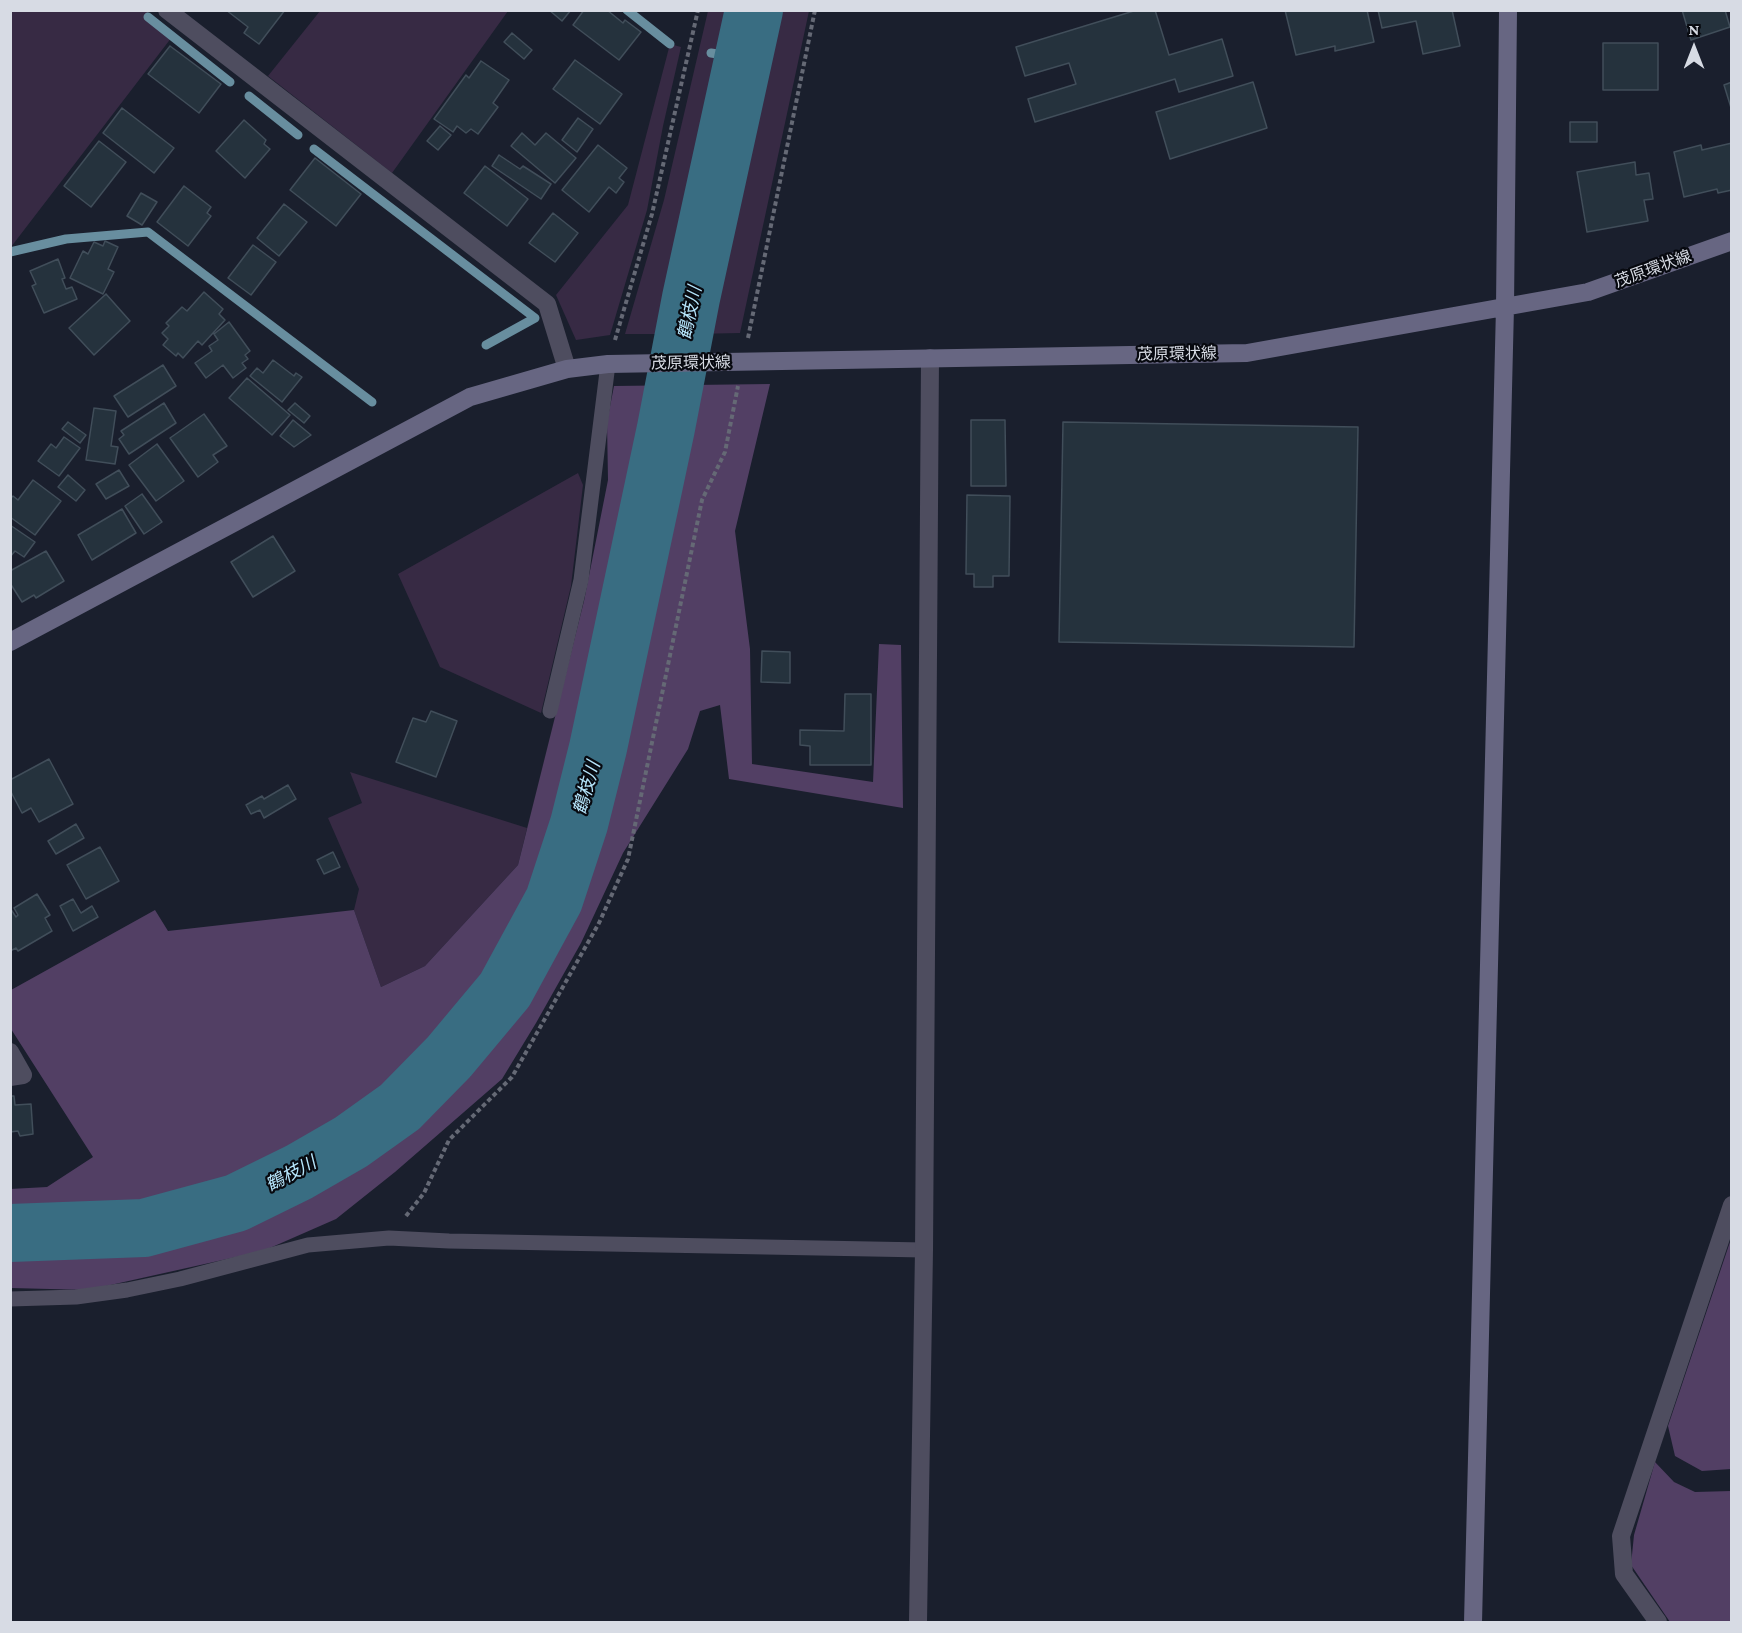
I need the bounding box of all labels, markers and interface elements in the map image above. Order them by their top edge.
north arrow [1664,18,1724,78]
text: N [1689,21,1699,38]
street label: 茂原環状線 [1612,246,1694,292]
water label: 鶴枝川 [674,284,706,342]
street label: 茂原環状線 [1137,344,1217,364]
street label: 茂原環状線 [651,353,731,373]
water label: 鶴枝川 [569,759,605,817]
water label: 鶴枝川 [262,1152,320,1196]

